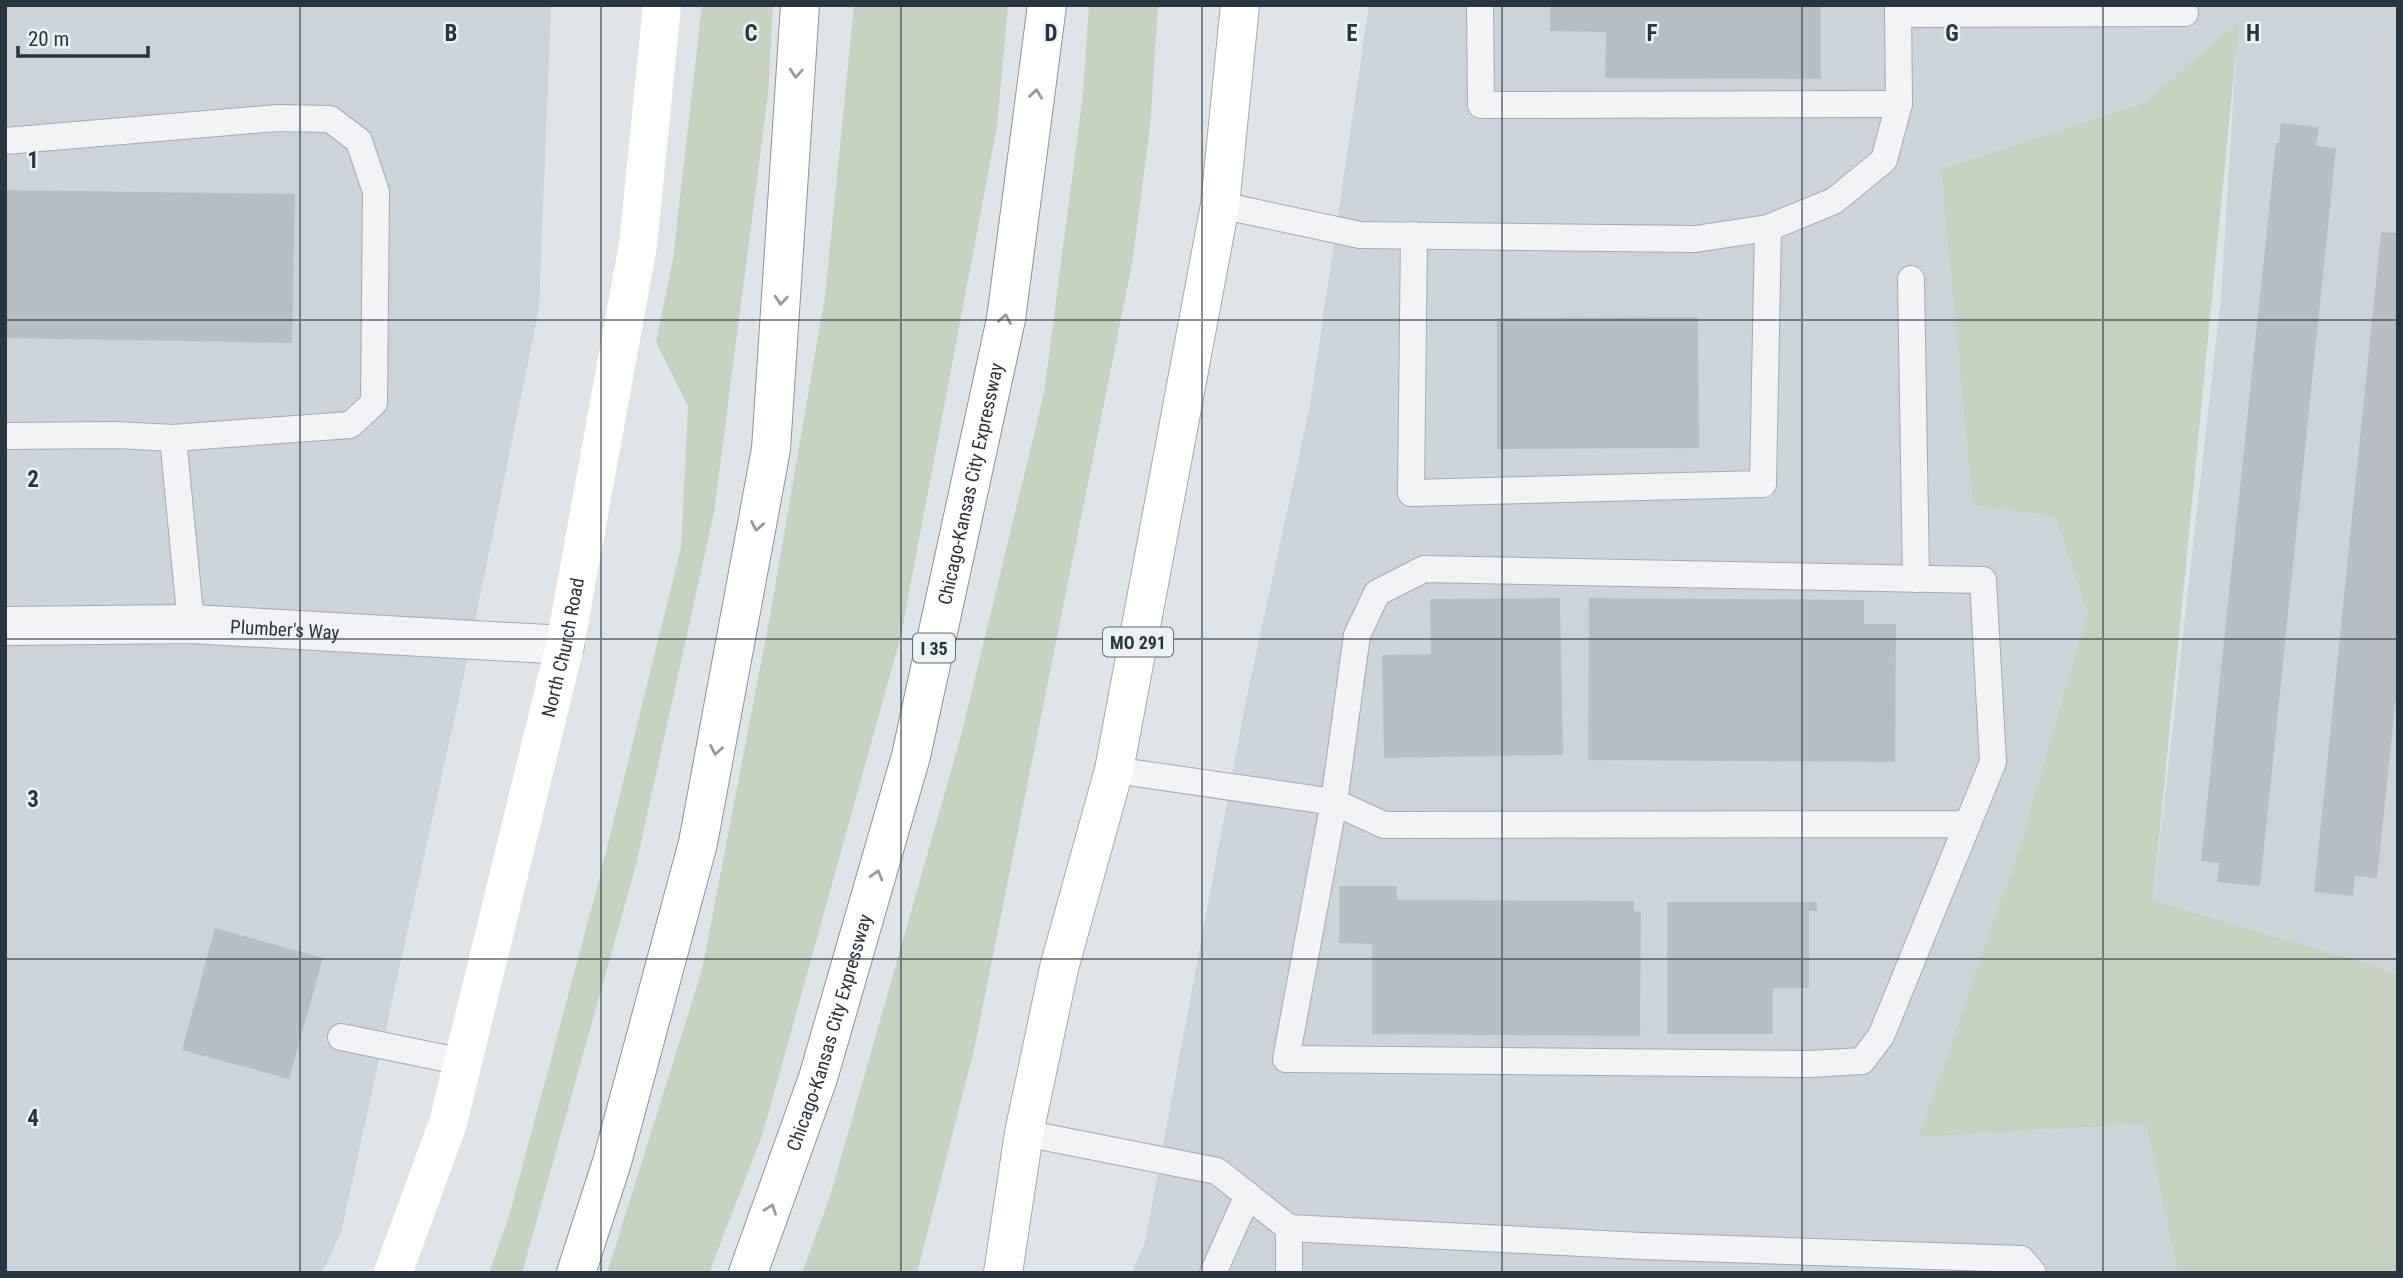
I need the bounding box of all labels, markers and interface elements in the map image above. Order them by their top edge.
scale bar [18,14,147,58]
text: B [445,20,457,47]
text: C [744,20,758,47]
text: D [1045,20,1058,47]
text: E [1346,20,1358,47]
text: F [1647,20,1658,47]
text: G [1945,20,1959,47]
text: H [2246,20,2260,47]
text: 20 m [28,27,69,51]
one-way arrow [789,68,804,79]
one-way arrow [1028,88,1043,100]
text: 1 [27,147,39,174]
one-way arrow [774,295,789,306]
one-way arrow [997,313,1012,325]
street label: Chicago-Kansas City Expressway [933,361,1008,607]
text: 2 [27,466,39,493]
one-way arrow [750,520,765,532]
street label: North Church Road [536,576,589,720]
street label: Plumber's Way [230,615,340,644]
road number: MO 291 [1103,628,1173,656]
road number: I 35 [913,634,955,662]
one-way arrow [709,744,724,756]
text: 3 [27,786,39,813]
one-way arrow [868,869,883,881]
street label: Chicago-Kansas City Expressway [781,911,876,1154]
text: 4 [27,1105,39,1132]
one-way arrow [763,1203,777,1215]

